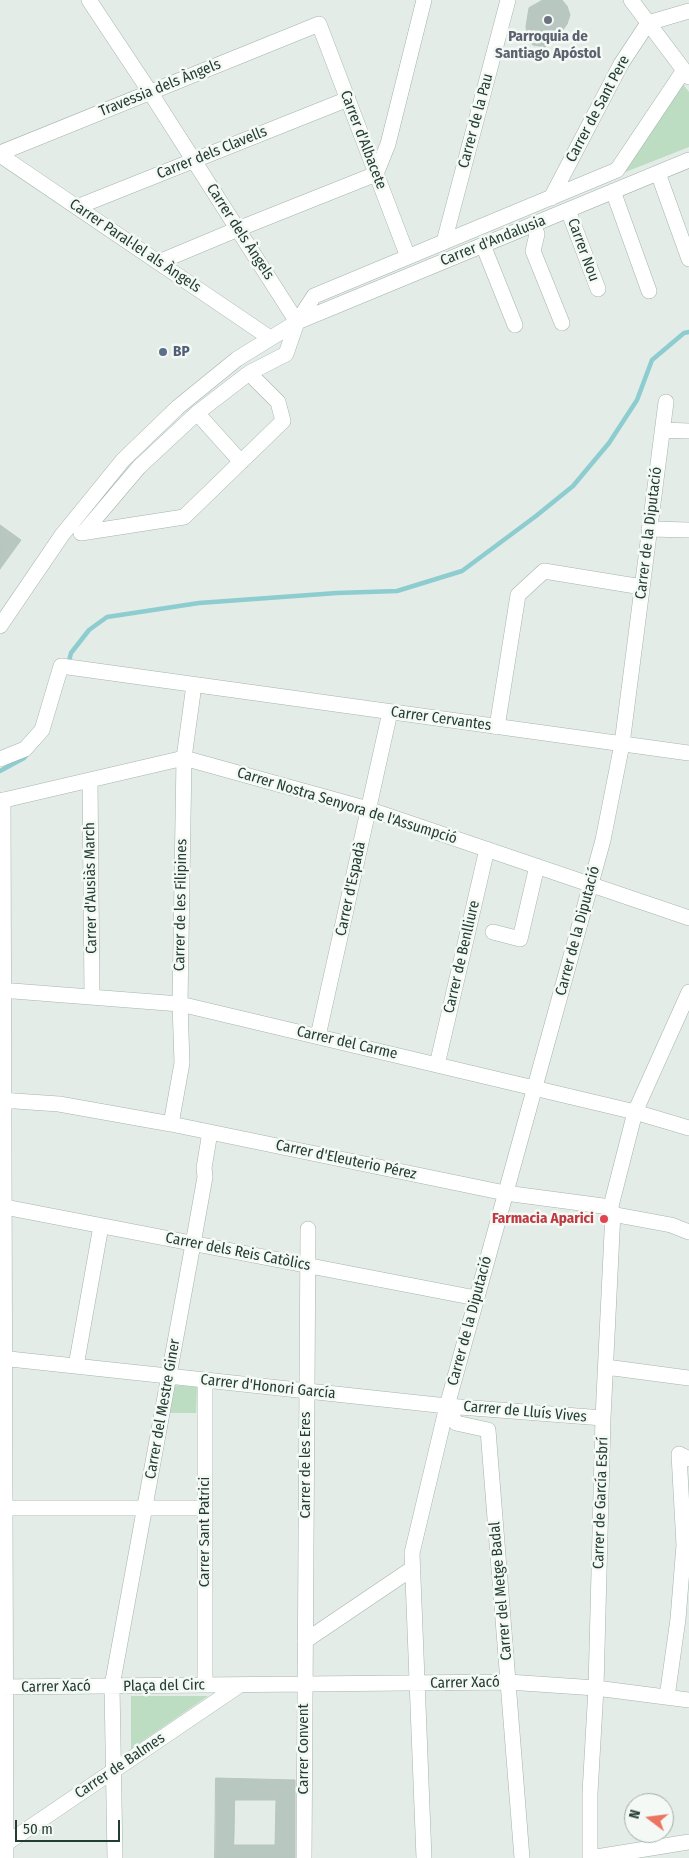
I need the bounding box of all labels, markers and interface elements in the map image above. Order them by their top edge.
marker: Parroquia de Santiago Apóstol [542,14,554,26]
place label: Parroquia de Santiago Apóstol [495,28,601,63]
street label: Carrer de Sant Pere [562,53,634,165]
street label: Travessia dels Àngels [97,55,223,121]
street label: Carrer de la Pau [455,72,497,170]
street label: Carrer d'Albacete [336,88,390,192]
street label: Carrer dels Clavells [154,123,270,183]
street label: Carrer dels Àngels [202,181,278,283]
street label: Carrer Paral·lel als Àngels [66,195,204,297]
street label: Carrer d'Andalusia [438,212,548,270]
street label: Carrer Nou [563,216,603,284]
place label: BP [173,343,190,361]
marker: BP [157,346,169,358]
street label: Carrer de la Diputació [632,466,666,600]
street label: Carrer Cervantes [390,703,492,735]
street label: Carrer Nostra Senyora de l'Assumpció [235,764,459,848]
street label: Carrer d'Ausiàs March [81,822,101,954]
street label: Carrer de les Filipines [171,839,191,971]
street label: Carrer d'Espadà [332,840,370,938]
street label: Carrer de la Diputació [552,864,604,998]
street label: Carrer de Benlliure [440,899,484,1015]
street label: Carrer del Carme [295,1023,399,1063]
street label: Carrer d'Eleuterio Pérez [274,1136,418,1184]
place label: Farmacia Aparici [492,1210,594,1228]
marker: Farmacia Aparici [598,1213,610,1225]
street label: Carrer dels Reis Catòlics [164,1229,312,1275]
street label: Carrer de la Diputació [444,1254,496,1388]
street label: Carrer del Mestre Giner [142,1337,184,1481]
street label: Carrer d'Honori García [200,1371,336,1403]
street label: Carrer de Lluís Vives [463,1398,587,1426]
street label: Carrer de les Eres [297,1412,315,1518]
street label: Carrer de García Esbrí [590,1437,612,1569]
street label: Carrer Sant Patrici [196,1477,214,1587]
street label: Carrer del Metge Badal [486,1521,516,1661]
street label: Carrer Xacó [430,1673,500,1693]
street label: Plaça del Circ [123,1676,205,1696]
street label: Carrer Xacó [21,1677,91,1697]
street label: Carrer Convent [295,1704,313,1794]
street label: Carrer de Balmes [72,1729,168,1803]
north arrow [624,1793,674,1843]
text: N [626,1808,644,1821]
scale bar [18,1810,122,1842]
text: 50 m [23,1820,53,1838]

